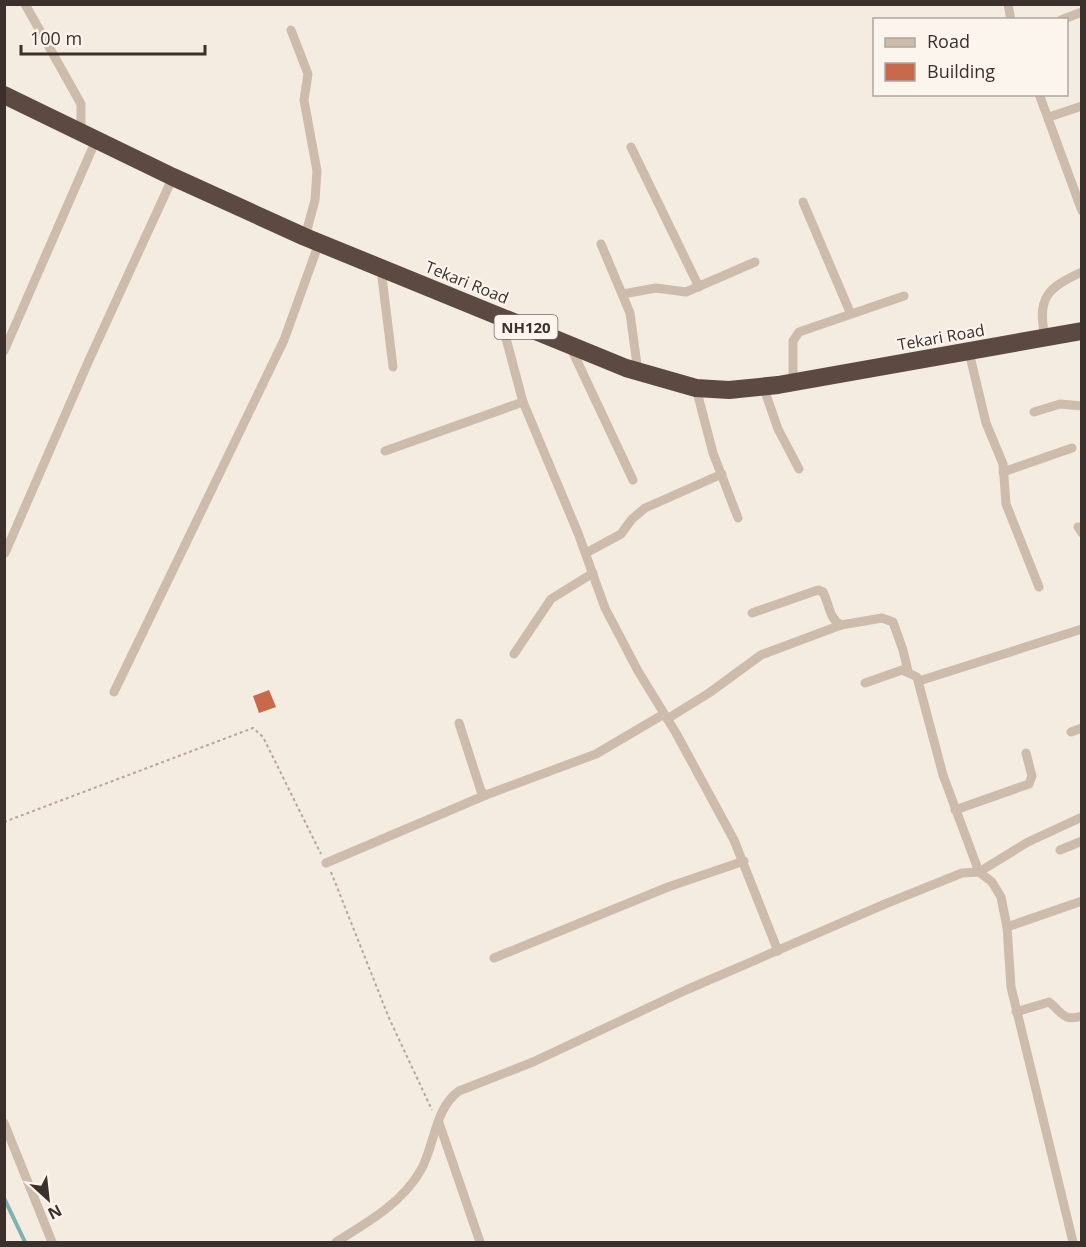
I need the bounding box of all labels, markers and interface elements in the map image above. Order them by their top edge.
scale bar [21,18,206,56]
legend [873,18,1068,96]
text: 100 m [30,26,82,50]
text: Road [927,29,970,53]
text: Building [927,59,995,83]
street label: Tekari Road [422,255,512,309]
road number: NH120 [494,315,558,339]
street label: Tekari Road [896,319,986,355]
north arrow [18,1169,78,1229]
text: N [44,1200,66,1225]

